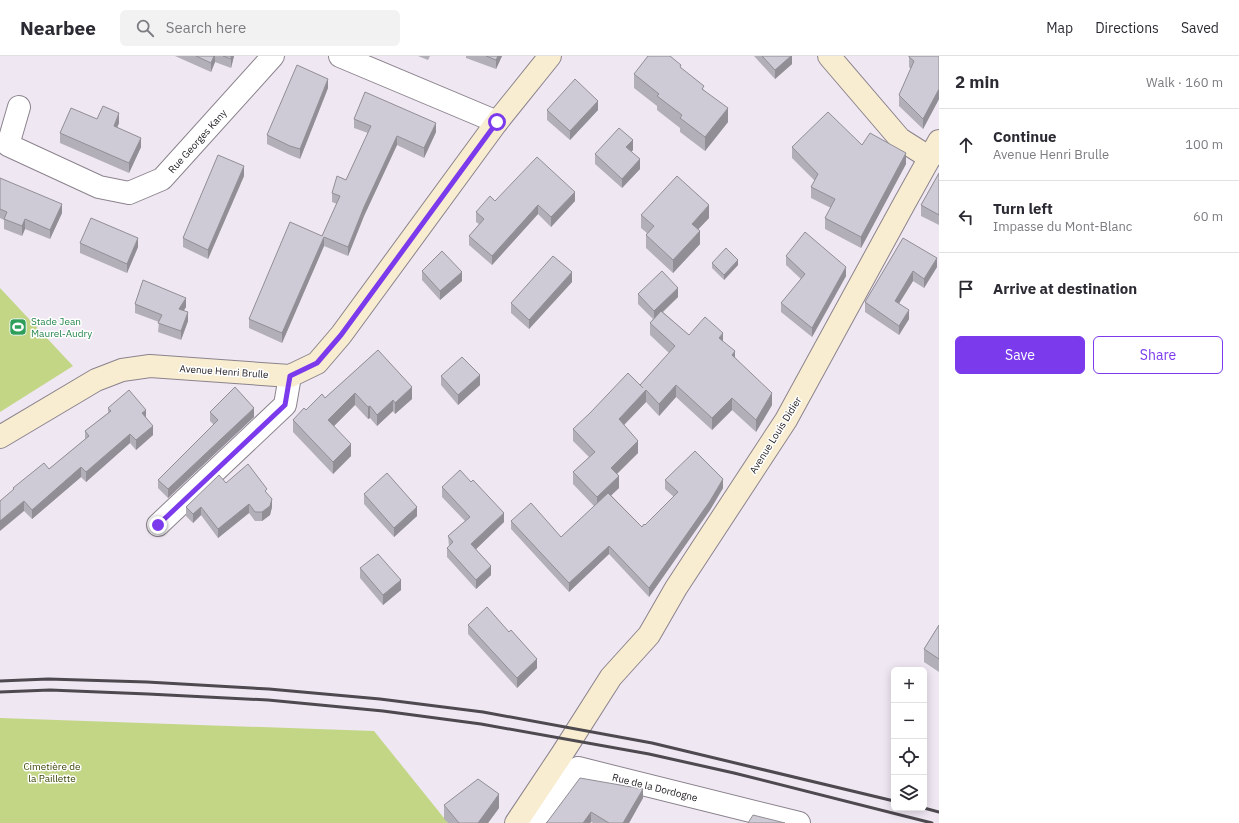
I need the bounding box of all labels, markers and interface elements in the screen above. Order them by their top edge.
search box [120,10,400,46]
text: Nearbee [20,16,96,40]
icon: search [134,17,156,39]
text: Search here [166,18,246,37]
text: Map [1046,19,1073,37]
text: Directions [1095,19,1159,37]
text: Saved [1181,19,1219,37]
text: 2 min [955,71,999,93]
text: Walk · 160 m [1146,74,1223,91]
street label: Rue Georges Kany [165,107,229,176]
route start [488,113,506,131]
text: Continue [993,127,1057,146]
icon: ahead [955,134,977,156]
text: 100 m [1185,136,1223,153]
text: Avenue Henri Brulle [993,146,1109,163]
text: Turn left [993,199,1053,218]
icon: left [955,206,977,228]
text: 60 m [1193,208,1223,225]
text: Impasse du Mont-Blanc [993,218,1132,235]
icon: arrive [955,278,977,300]
text: Arrive at destination [993,279,1137,298]
place label: Stade Jean Maurel-Audry [31,315,92,340]
sports icon: Stade Jean Maurel-Audry [8,317,28,337]
button: Save [955,336,1085,374]
button: Share [1093,336,1223,374]
street label: Avenue Henri Brulle [179,362,269,381]
street label: Avenue Louis Didier [747,394,805,476]
route end [149,516,167,534]
map controls [891,667,927,811]
button: + [891,667,927,703]
button: − [891,703,927,739]
button: locate [891,739,927,775]
park label: Cimetière de la Paillette [23,760,81,785]
street label: Rue de la Dordogne [611,771,700,805]
button: layers [891,775,927,811]

